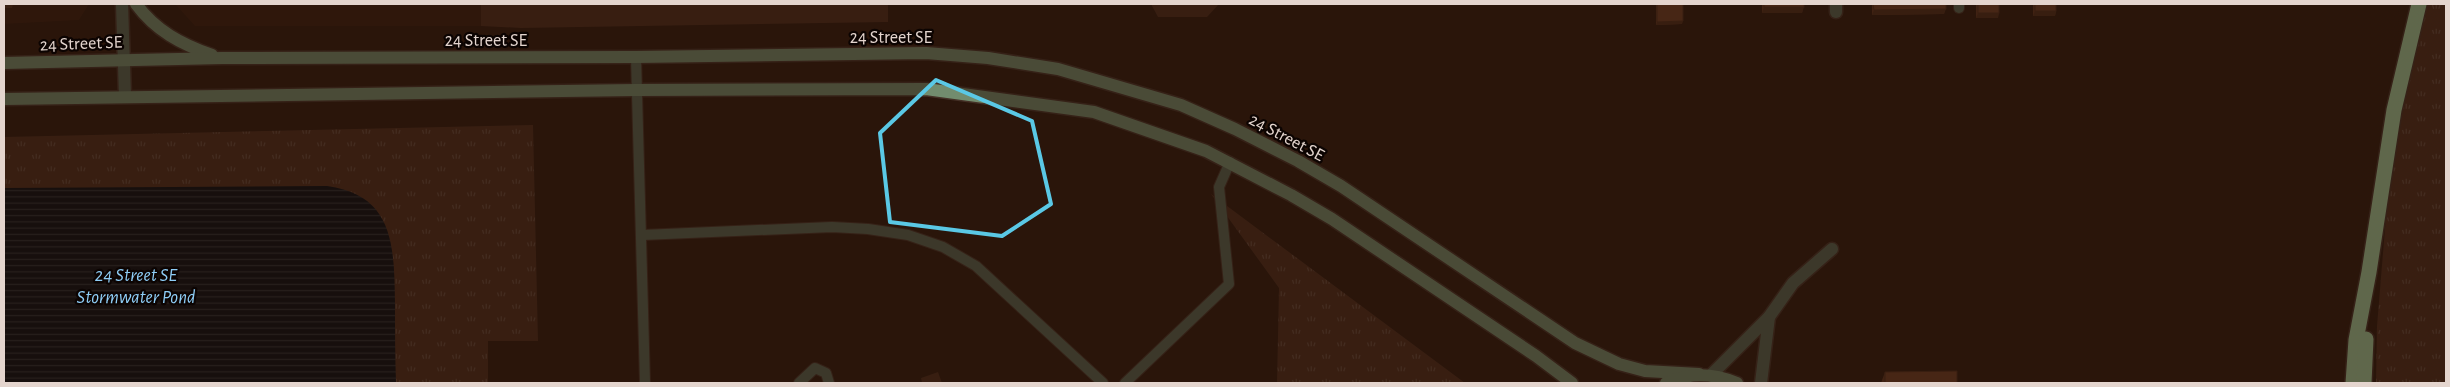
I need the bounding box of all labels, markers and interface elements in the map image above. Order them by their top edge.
street label: 24 Street SE [850,29,932,47]
street label: 24 Street SE [445,32,527,50]
street label: 24 Street SE [40,34,123,54]
street label: 24 Street SE [1246,111,1327,165]
water label: 24 Street SE Stormwater Pond [77,266,196,307]

